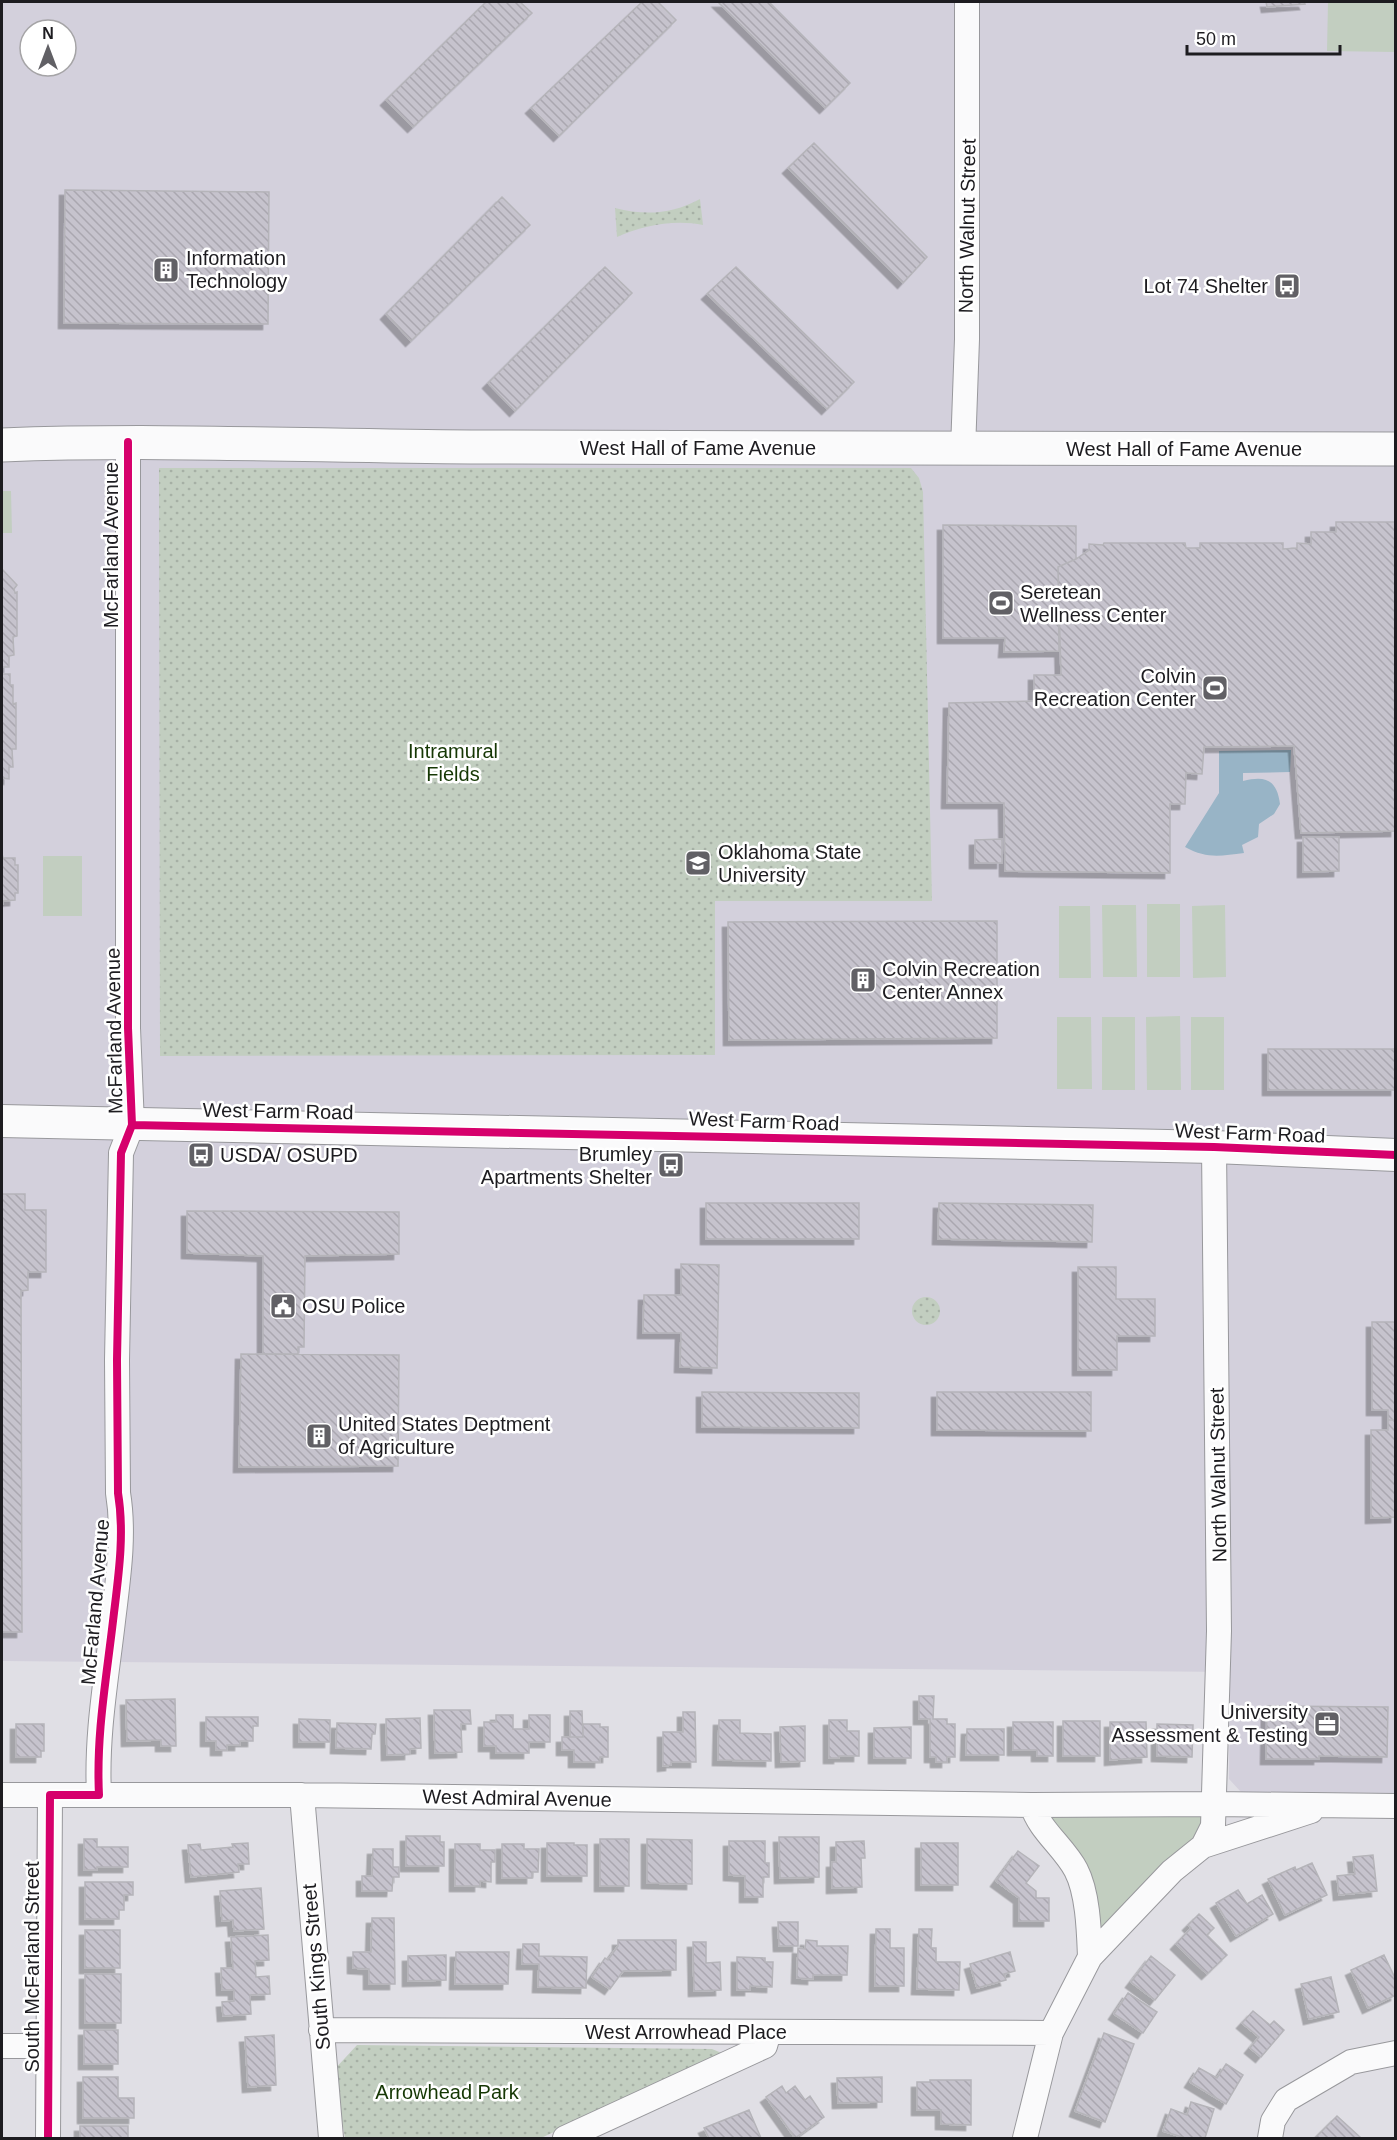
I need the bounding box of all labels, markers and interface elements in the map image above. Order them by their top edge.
north arrow [18,18,78,78]
scale bar [1187,18,1340,56]
text: N [42,25,54,42]
text: 50 m [1196,29,1236,49]
street label: North Walnut Street [954,138,980,314]
place label: Information Technology [186,247,287,292]
building icon: Information Technology [151,255,181,285]
bus stop icon: Lot 74 Shelter [1272,271,1302,301]
place label: Lot 74 Shelter [1143,275,1268,297]
street label: West Hall of Fame Avenue [580,437,816,459]
street label: West Hall of Fame Avenue [1066,438,1302,460]
street label: McFarland Avenue [100,462,122,628]
place label: Seretean Wellness Center [1020,581,1167,626]
sports icon: Seretean Wellness Center [986,588,1016,618]
place label: Colvin Recreation Center [1034,665,1196,710]
sports icon: Colvin Recreation Center [1200,673,1230,703]
park label: Intramural Fields [408,740,498,785]
place label: Oklahoma State University [718,841,861,886]
school or university icon: Oklahoma State University [683,848,713,878]
street label: McFarland Avenue [102,948,126,1114]
place label: Colvin Recreation Center Annex [882,958,1040,1003]
building icon: Colvin Recreation Center Annex [848,965,878,995]
street label: West Farm Road [202,1099,354,1123]
street label: West Farm Road [688,1107,840,1135]
street label: West Farm Road [1174,1119,1326,1147]
bus stop icon: USDA/ OSUPD [186,1140,216,1170]
place label: Brumley Apartments Shelter [481,1143,652,1188]
place label: USDA/ OSUPD [220,1144,358,1166]
bus stop icon: Brumley Apartments Shelter [656,1150,686,1180]
public building icon: OSU Police [268,1291,298,1321]
place label: OSU Police [302,1295,405,1317]
street label: North Walnut Street [1205,1387,1231,1563]
place label: United States Deptment of Agriculture [338,1413,551,1458]
building icon: United States Deptment of Agriculture [304,1421,334,1451]
street label: McFarland Avenue [77,1518,113,1686]
place label: University Assessment & Testing [1112,1701,1308,1746]
office icon: University Assessment & Testing [1312,1709,1342,1739]
street label: West Admiral Avenue [422,1785,612,1811]
street label: South McFarland Street [21,1861,43,2073]
street label: South Kings Street [298,1883,334,2051]
street label: West Arrowhead Place [585,2021,787,2043]
park label: Arrowhead Park [375,2081,520,2103]

